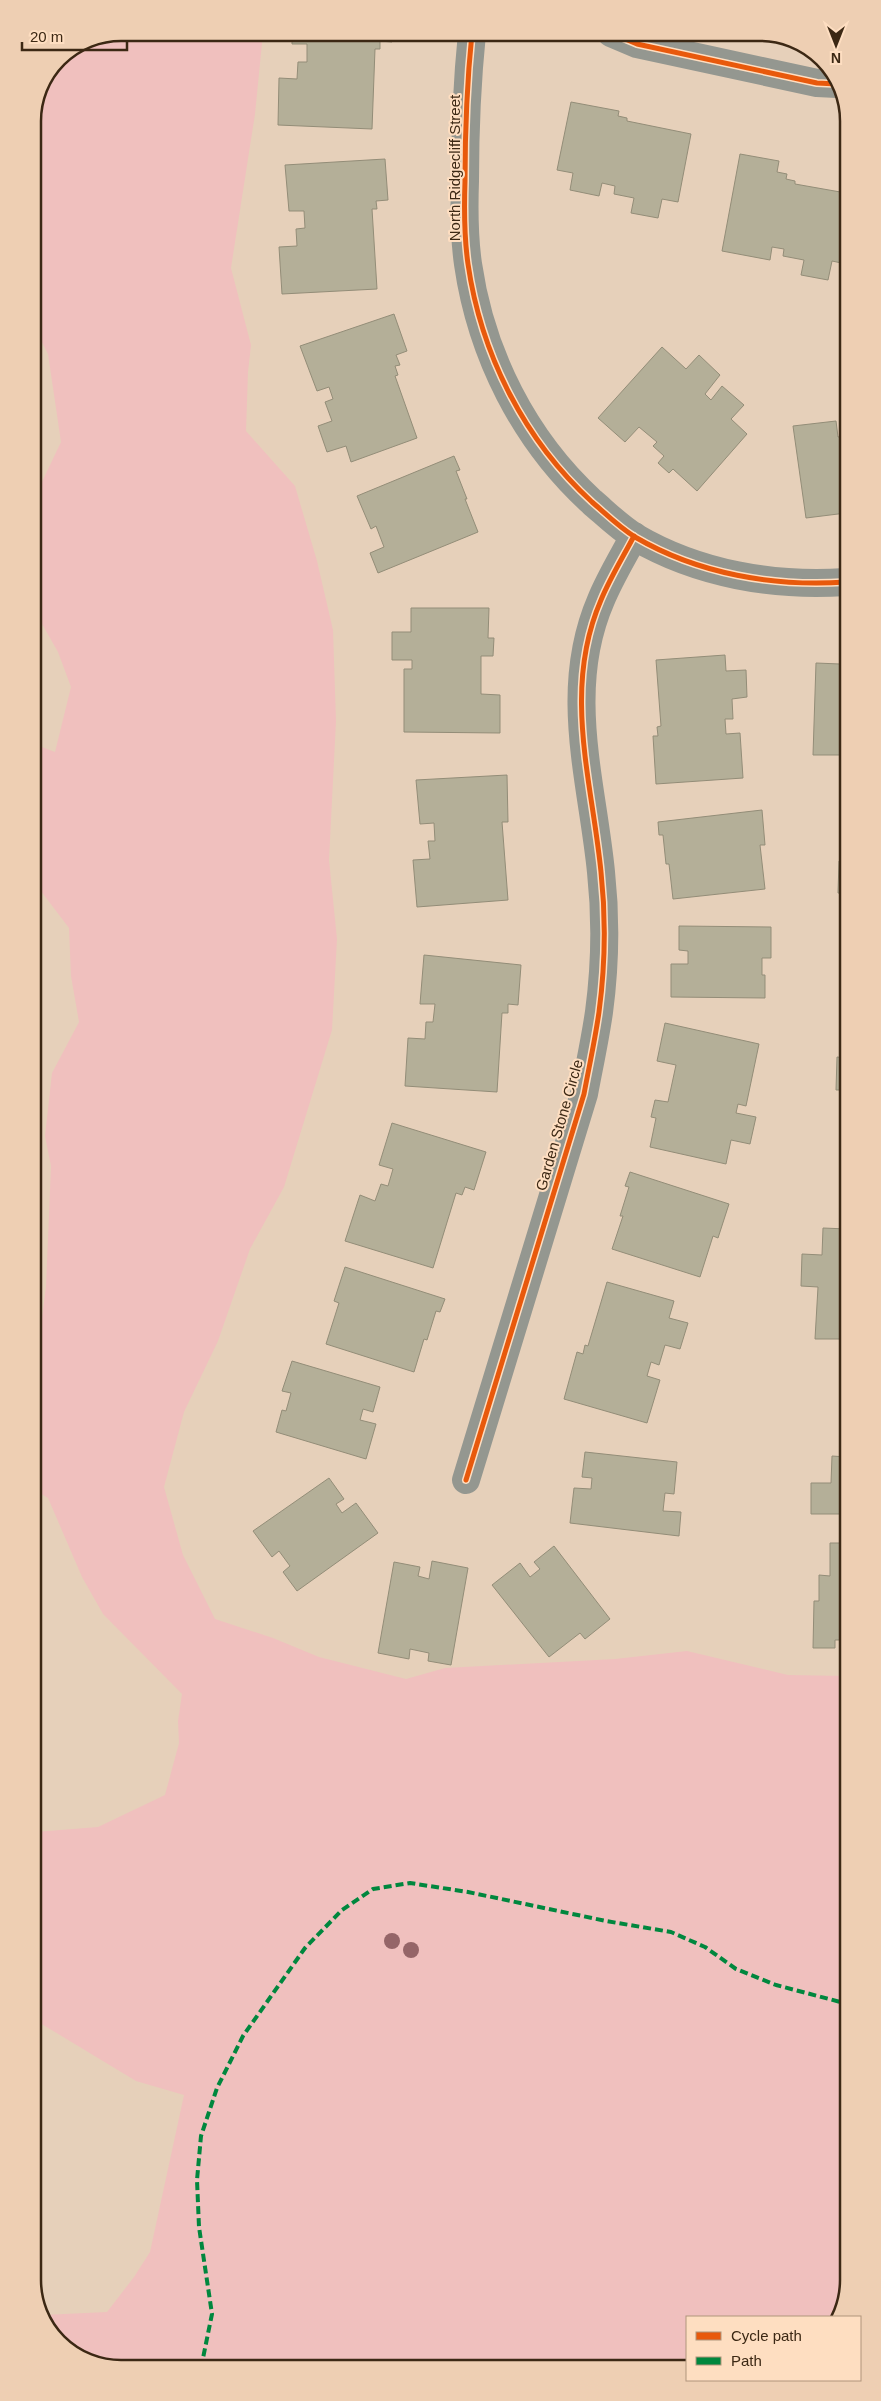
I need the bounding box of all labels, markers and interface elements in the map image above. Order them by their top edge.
scale bar [22,20,128,52]
north arrow [811,20,861,70]
text: 20 m [30,28,63,45]
text: N [831,50,841,66]
street label: North Ridgecliff Street [446,94,463,241]
street label: Garden Stone Circle [532,1057,586,1193]
legend [686,2316,861,2381]
text: Cycle path [731,2327,802,2344]
text: Path [731,2352,762,2369]

